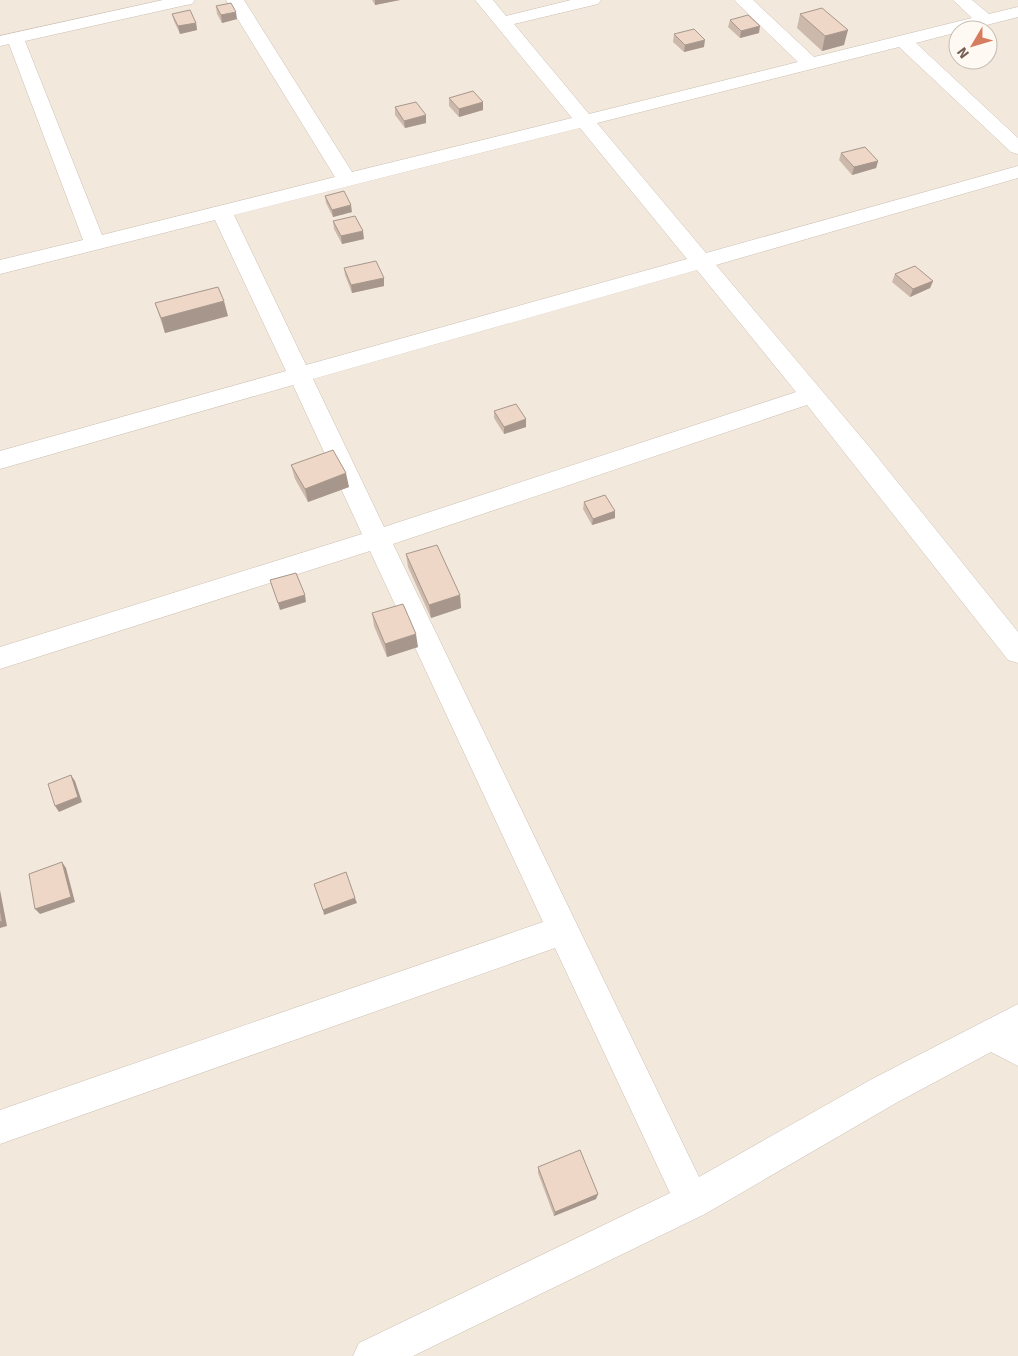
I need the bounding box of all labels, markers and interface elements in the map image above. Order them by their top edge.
north arrow [948,20,998,70]
text: N [953,44,973,62]

